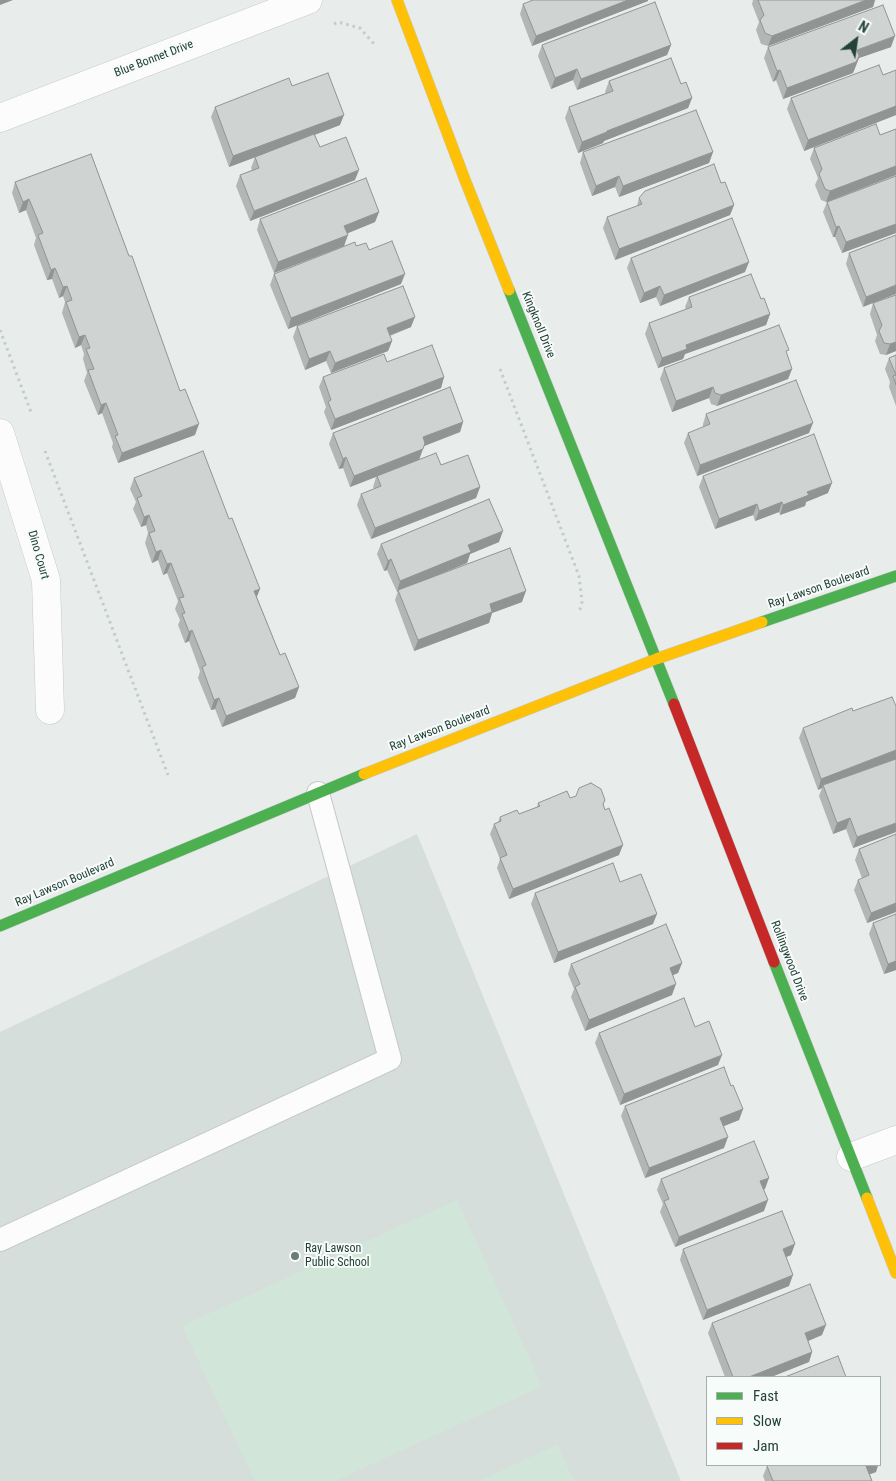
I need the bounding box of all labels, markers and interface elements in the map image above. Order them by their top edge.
north arrow [831,15,881,65]
text: N [856,18,871,36]
street label: Blue Bonnet Drive [112,37,196,81]
street label: Kingknoll Drive [518,290,558,360]
street label: Dino Court [24,529,52,581]
street label: Ray Lawson Boulevard [767,564,871,612]
street label: Ray Lawson Boulevard [388,703,492,755]
street label: Ray Lawson Boulevard [13,856,117,910]
street label: Rollingwood Drive [767,919,811,1003]
place label: Ray Lawson Public School [305,1242,370,1270]
marker: Ray Lawson Public School [289,1250,301,1262]
legend [706,1376,881,1466]
text: Fast [753,1387,778,1405]
text: Slow [753,1412,782,1430]
text: Jam [753,1437,779,1455]

